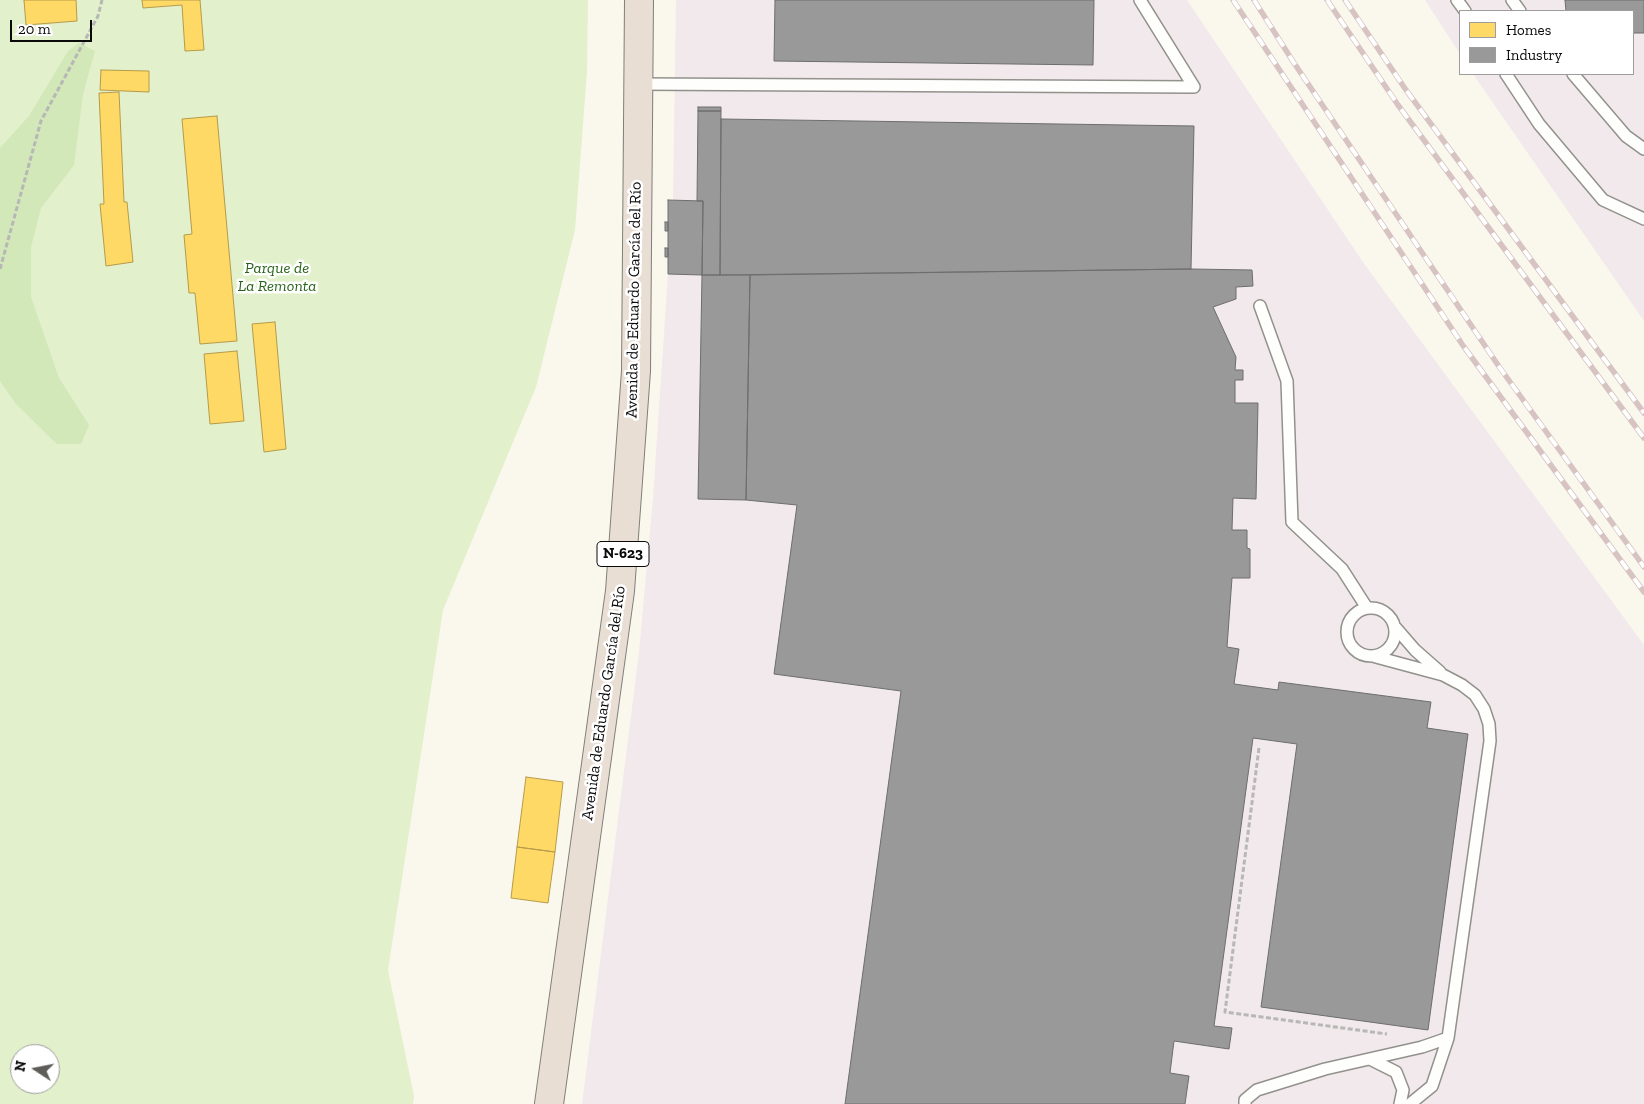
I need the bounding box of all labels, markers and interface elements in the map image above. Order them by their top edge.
scale bar [12,10,95,42]
legend [1459,10,1634,75]
text: 20 m [18,20,51,38]
text: Homes [1506,21,1551,39]
text: Industry [1506,46,1562,64]
street label: Avenida de Eduardo García del Río [622,182,646,418]
park label: Parque de La Remonta [238,258,316,296]
road number: N-623 [597,542,649,566]
street label: Avenida de Eduardo García del Río [578,585,630,821]
north arrow [10,1044,60,1094]
text: N [11,1059,30,1073]

